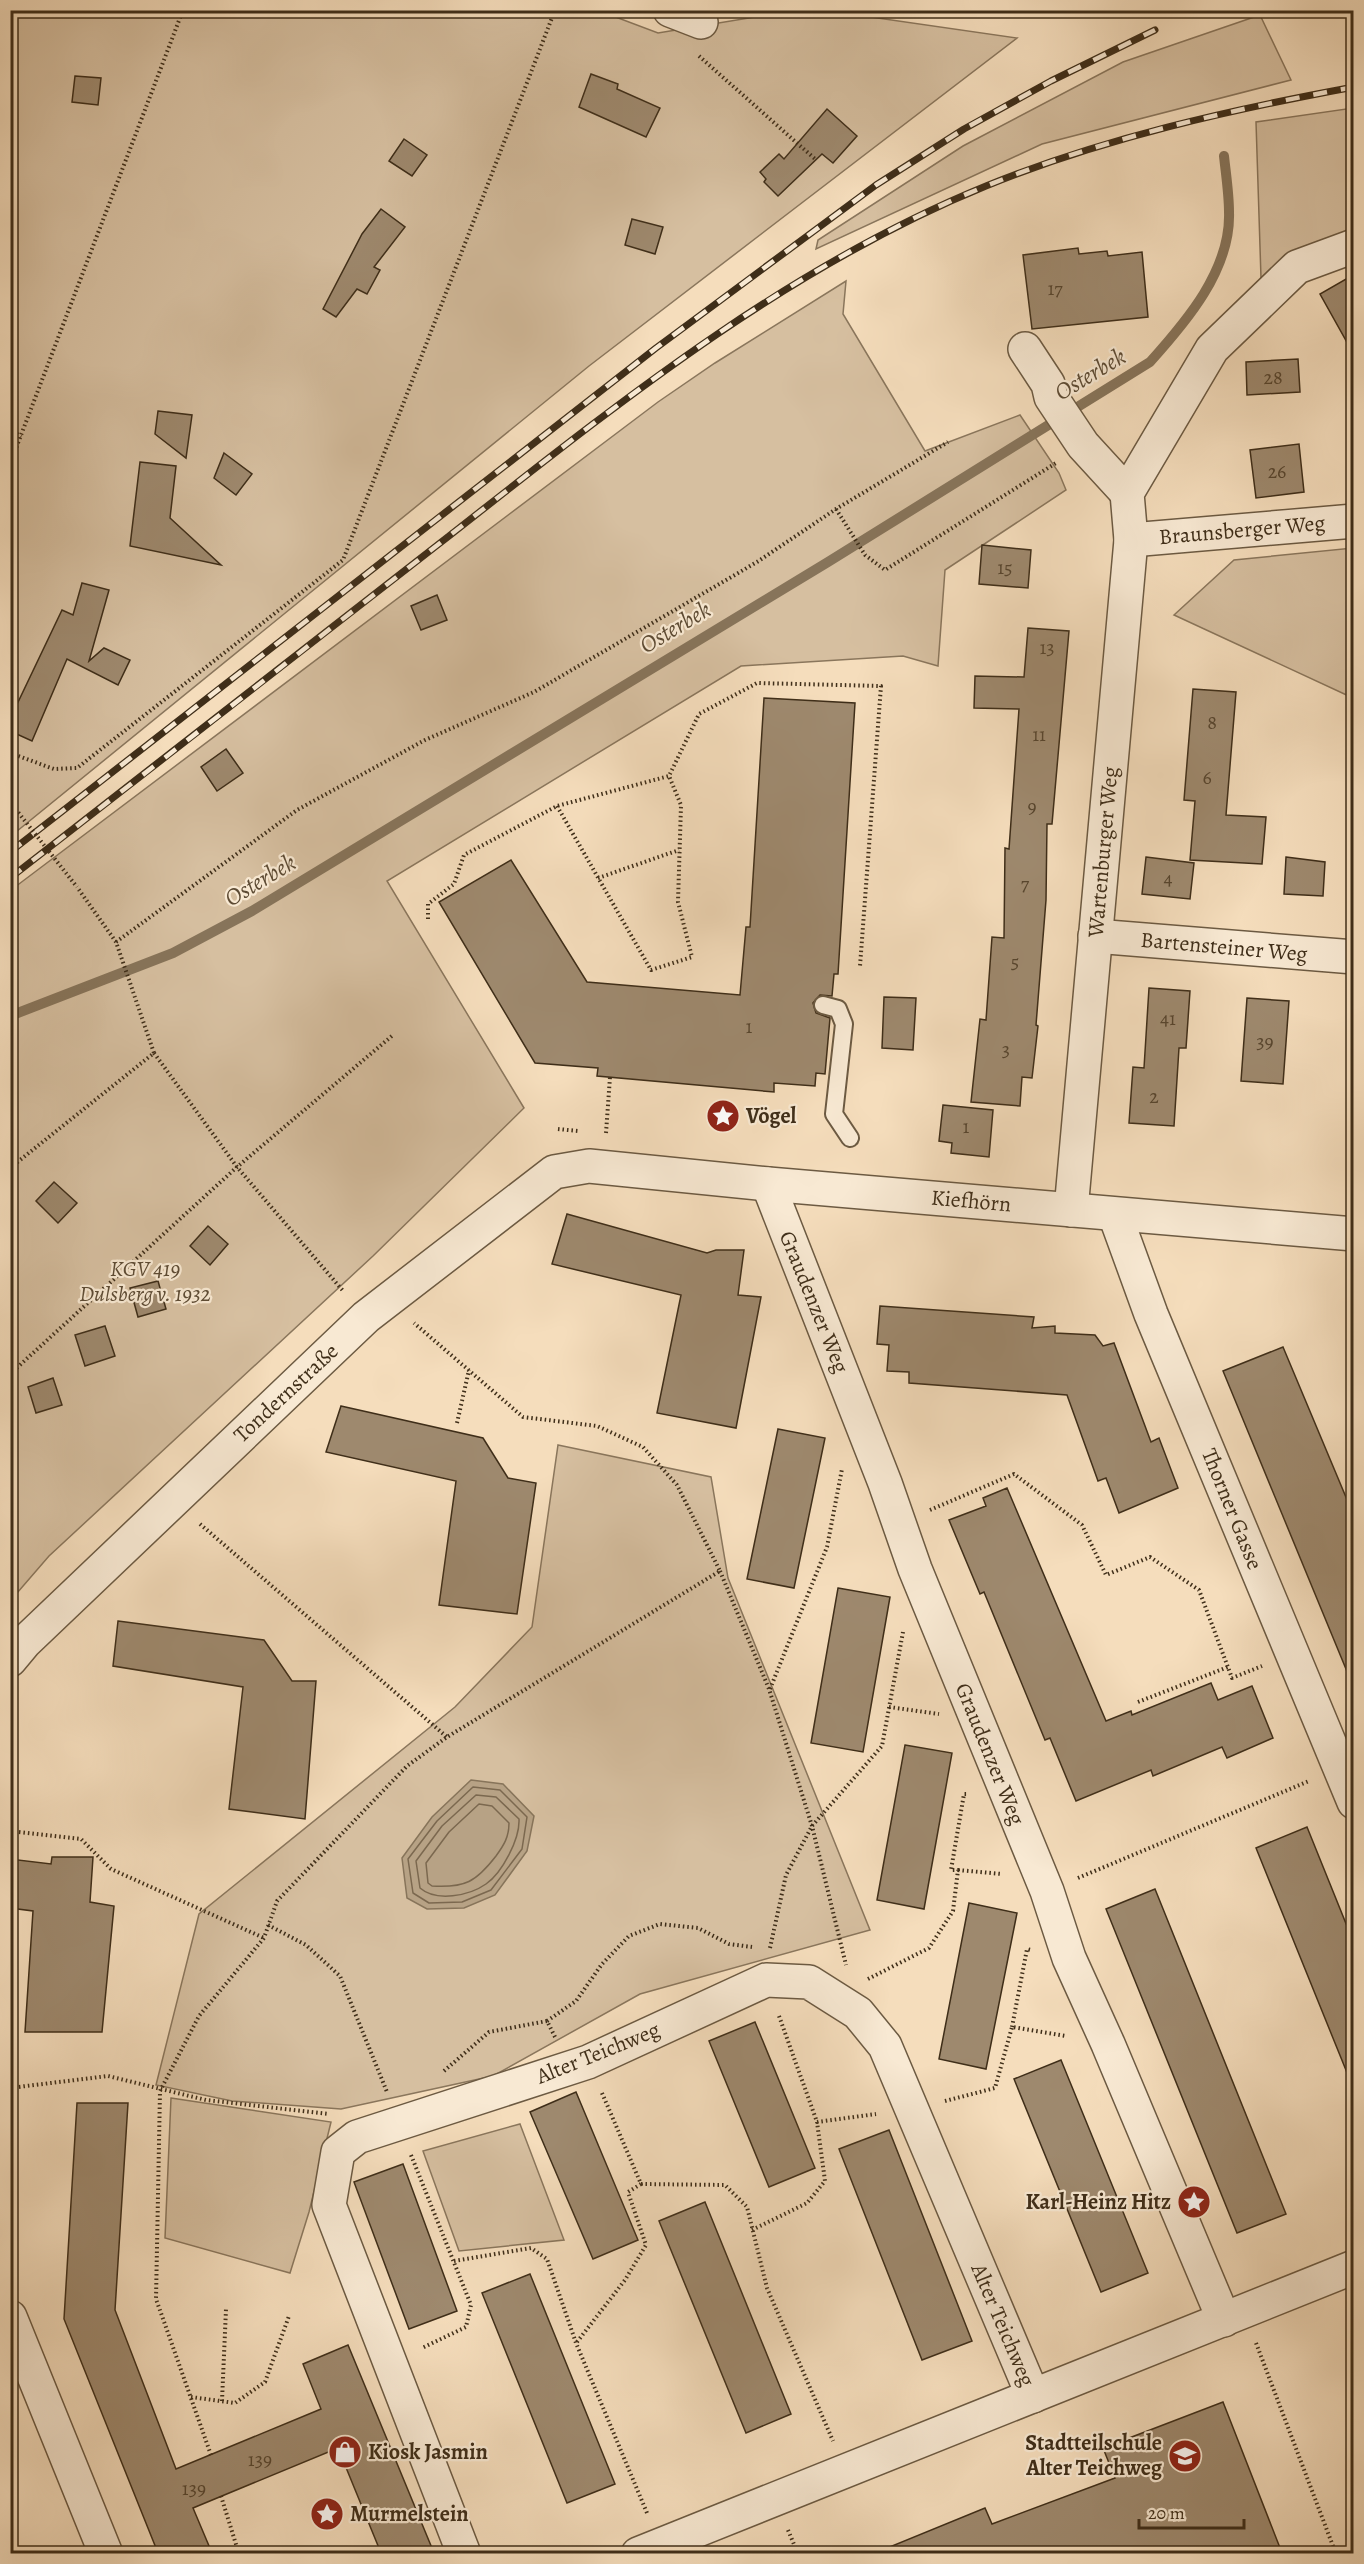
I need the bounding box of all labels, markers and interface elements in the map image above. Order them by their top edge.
house number: 17 [1047,275,1063,302]
water label: Osterbek [1048,340,1132,408]
house number: 28 [1263,364,1283,391]
house number: 26 [1268,458,1286,485]
street label: Braunsberger Weg [1158,508,1326,552]
house number: 15 [997,554,1013,581]
water label: Osterbek [633,593,717,661]
house number: 13 [1039,634,1055,661]
house number: 8 [1207,709,1217,736]
house number: 11 [1032,721,1046,748]
house number: 6 [1202,764,1212,791]
street label: Wartenburger Weg [1081,765,1125,940]
house number: 9 [1027,793,1037,820]
water label: Osterbek [218,846,302,914]
house number: 4 [1163,865,1173,892]
house number: 7 [1021,870,1030,897]
street label: Bartensteiner Weg [1139,925,1309,969]
house number: 5 [1011,948,1019,975]
house number: 41 [1160,1005,1176,1032]
house number: 1 [746,1013,753,1040]
house number: 39 [1256,1028,1274,1055]
house number: 3 [1002,1036,1010,1063]
house number: 2 [1149,1083,1159,1110]
place icon: Vögel [705,1098,741,1134]
place label: Vögel [745,1101,796,1131]
house number: 1 [963,1113,970,1140]
street label: Kiefhörn [930,1183,1012,1219]
street label: Graudenzer Weg [772,1227,856,1377]
park label: KGV 419 Dulsberg v. 1932 [79,1254,211,1309]
street label: Tondernstraße [227,1337,345,1449]
street label: Thorner Gasse [1194,1444,1270,1574]
street label: Graudenzer Weg [948,1679,1032,1829]
street label: Alter Teichweg [531,2015,664,2092]
place icon: Karl-Heinz Hitz [1176,2184,1212,2220]
place label: Karl-Heinz Hitz [1025,2187,1171,2217]
street label: Alter Teichweg [963,2258,1042,2391]
place label: Stadtteilschule Alter Teichweg [1025,2428,1163,2483]
shop icon: Kiosk Jasmin [327,2434,363,2470]
place label: Kiosk Jasmin [368,2437,488,2467]
school or university icon: Stadtteilschule Alter Teichweg [1167,2438,1203,2474]
house number: 139 [248,2446,272,2473]
house number: 139 [182,2475,206,2502]
scale bar [1139,2492,1244,2530]
place icon: Murmelstein [309,2496,345,2532]
place label: Murmelstein [350,2499,469,2529]
text: 20 m [1148,2501,1185,2525]

